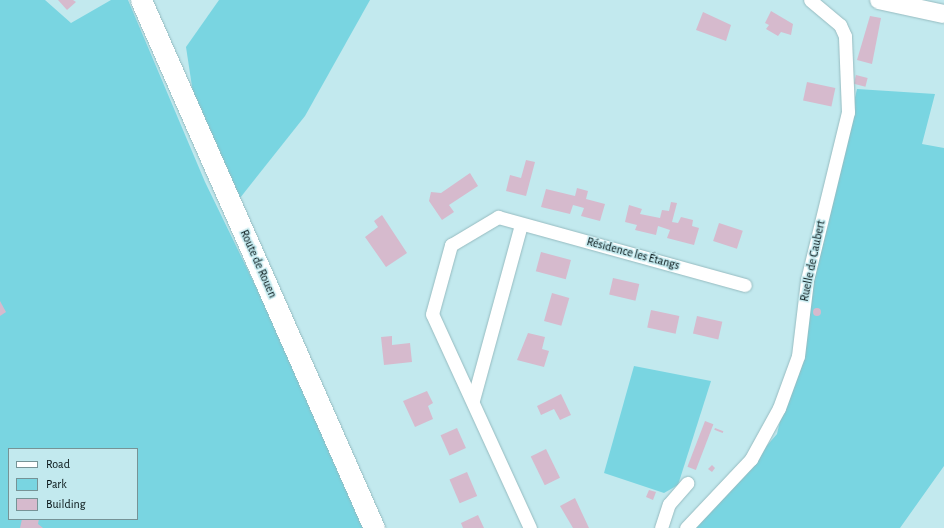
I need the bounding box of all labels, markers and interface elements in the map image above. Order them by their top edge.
street label: Ruelle de Caubert [797,219,829,303]
street label: Route de Rouen [237,228,279,300]
street label: Résidence les Étangs [585,235,681,273]
legend [8,448,138,520]
text: Road [46,458,70,470]
text: Park [46,478,67,490]
text: Building [46,498,86,510]

